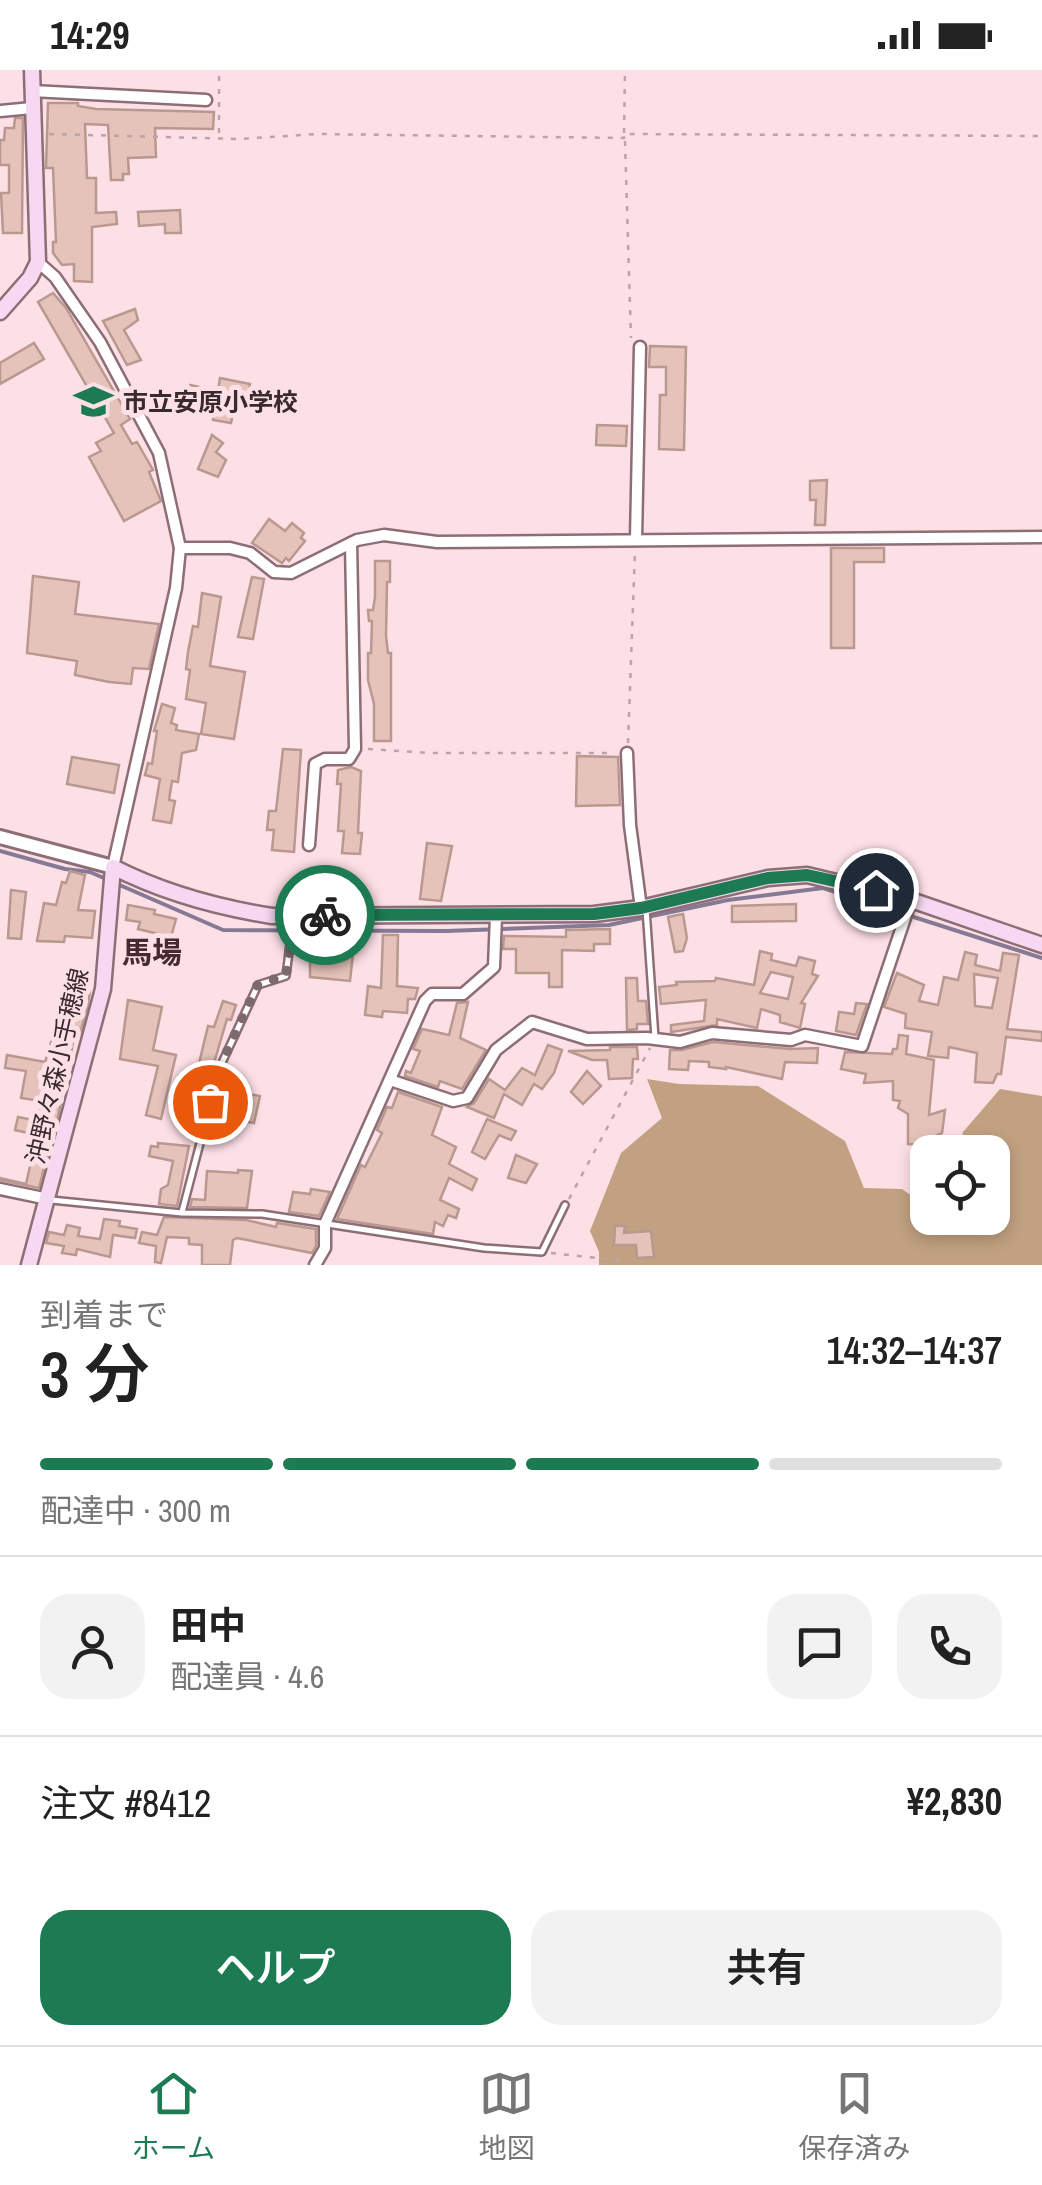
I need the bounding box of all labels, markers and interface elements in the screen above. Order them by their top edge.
text: 14:29 [50,10,130,61]
school or university icon: 市立安原小学校 [72,381,114,423]
place label: 市立安原小学校 [123,385,298,419]
pin [834,848,919,933]
icon: home [849,863,904,918]
courier [275,865,375,965]
icon: bike [298,888,353,943]
district label: 馬場 [122,932,182,972]
street label: 沖野々森小手穂線 [18,965,96,1167]
pin [168,1060,253,1145]
icon: bag [183,1075,238,1130]
map controls [910,1135,1010,1235]
button: locate [910,1135,1010,1235]
text: 到着まで [40,1293,168,1336]
text: 14:32–14:37 [826,1325,1002,1376]
text: 3 分 [40,1330,149,1417]
text: 配達中 · 300 m [40,1489,231,1532]
button: person [40,1594,145,1699]
button: chat [767,1594,872,1699]
button: phone [897,1594,1002,1699]
text: 田中 [170,1600,246,1651]
text: 配達員 · 4.6 [170,1655,324,1698]
text: ¥2,830 [907,1776,1002,1827]
text: 注文 #8412 [40,1778,211,1829]
button: ヘルプ [40,1910,511,2025]
button: 共有 [531,1910,1002,2025]
tab: ホーム [132,2066,215,2167]
tab: 地図 [479,2066,535,2167]
tab: 保存済み [798,2066,910,2167]

